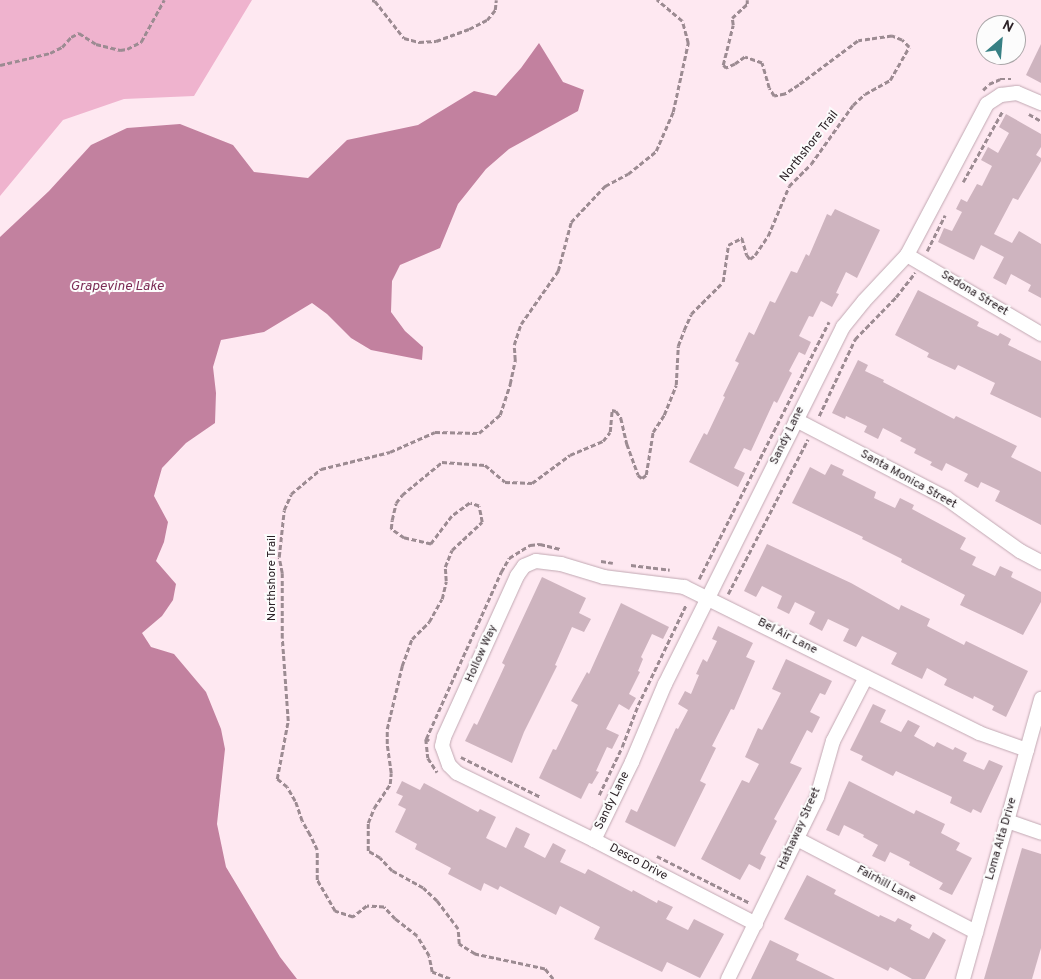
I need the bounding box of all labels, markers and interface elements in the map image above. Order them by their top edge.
north arrow [976,15,1026,65]
text: N [999,17,1016,37]
street label: Northshore Trail [778,108,842,186]
street label: Sedona Street [938,268,1010,320]
water label: Grapevine Lake [70,279,164,295]
street label: Sandy Lane [768,404,808,468]
street label: Santa Monica Street [857,448,959,512]
street label: Northshore Trail [266,535,280,621]
street label: Bel Air Lane [754,616,820,658]
street label: Hollow Way [463,623,501,685]
street label: Sandy Lane [593,769,633,833]
street label: Hathaway Street [775,786,825,872]
street label: Loma Alta Drive [983,796,1021,882]
street label: Desco Drive [606,842,670,884]
street label: Fairhill Lane [854,863,918,907]

